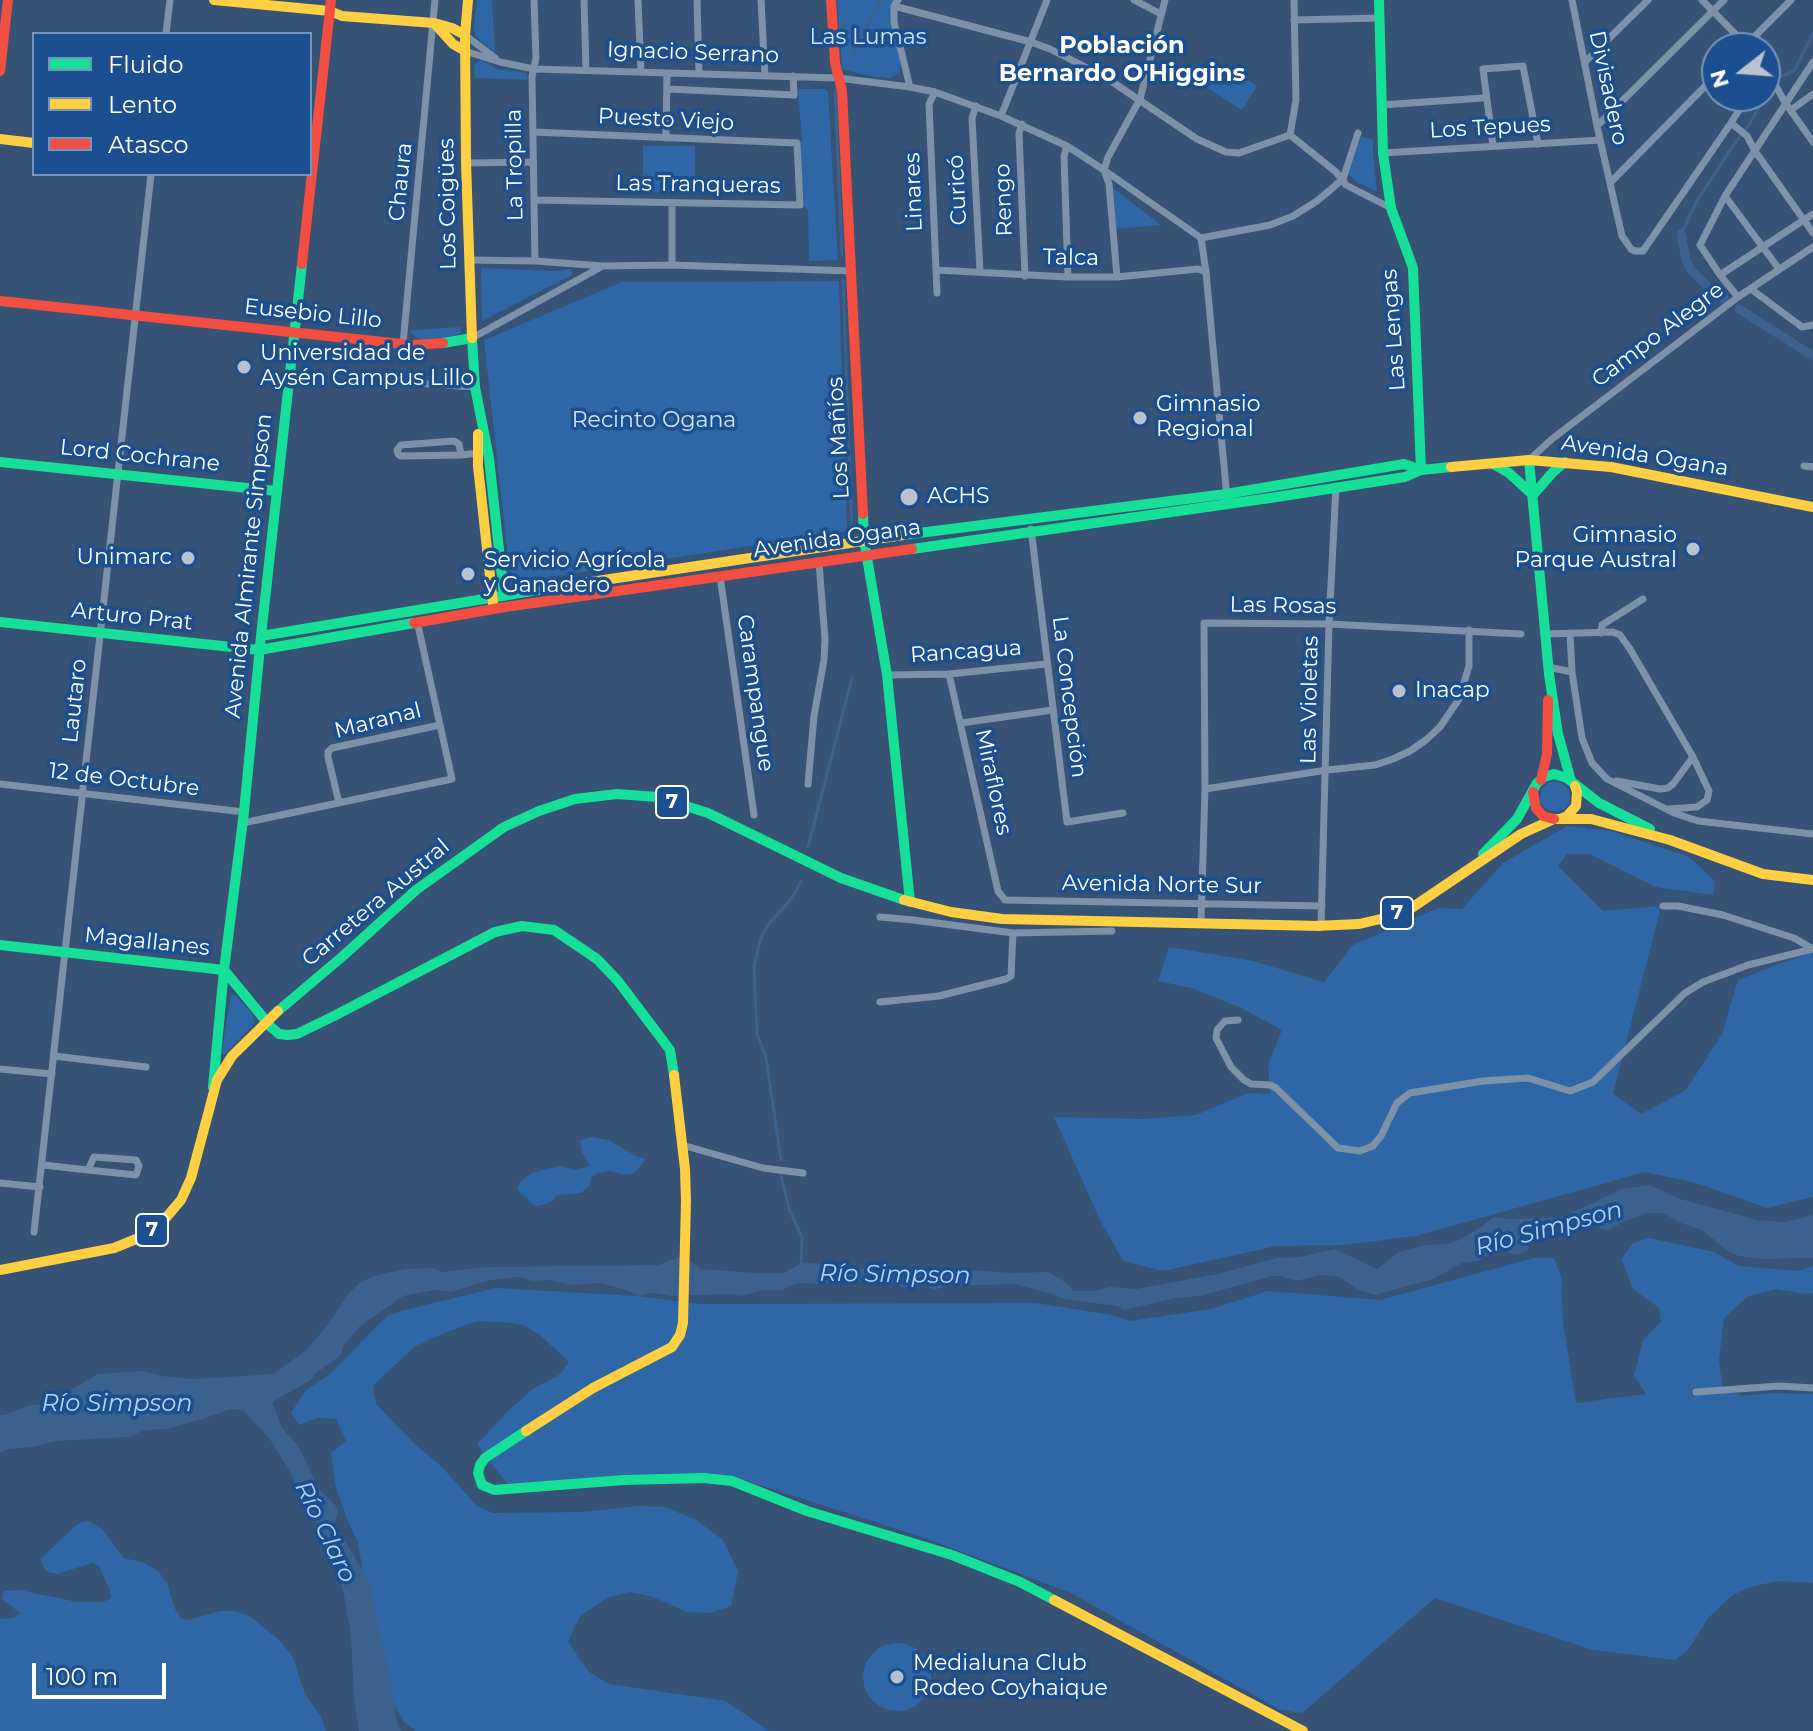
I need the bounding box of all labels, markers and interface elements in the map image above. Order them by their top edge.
park label: Las Lumas [809,25,927,51]
street label: Divisadero [1583,28,1633,148]
legend [32,32,312,176]
district label: Población Bernardo O'Higgins [999,32,1245,88]
north arrow [1701,32,1781,112]
street label: Ignacio Serrano [606,37,780,69]
text: Fluido [108,50,184,79]
text: N [1704,66,1735,91]
text: Lento [108,90,177,119]
street label: Puesto Viejo [597,103,735,137]
street label: La Tropilla [501,109,529,221]
street label: Los Tepues [1429,112,1551,144]
text: Atasco [108,130,189,159]
street label: Los Coigües [434,138,462,270]
street label: Chaura [384,141,418,223]
street label: Linares [899,152,929,232]
street label: Curicó [943,154,973,226]
street label: Rengo [990,163,1018,237]
street label: Las Tranqueras [615,170,781,200]
street label: Talca [1043,244,1099,272]
street label: Las Lengas [1377,268,1411,392]
street label: Campo Alegre [1587,277,1729,393]
street label: Eusebio Lillo [243,294,383,334]
place label: Universidad de Aysén Campus Lillo [260,341,474,392]
marker: Universidad de Aysén Campus Lillo [235,358,253,376]
street label: Los Mañíos [823,376,855,500]
place label: Gimnasio Regional [1156,392,1261,444]
park label: Recinto Ogana [572,408,736,434]
marker: Gimnasio Regional [1131,409,1149,427]
street label: Avenida Almirante Simpson [220,412,278,720]
street label: Avenida Ogana [1560,430,1730,482]
street label: Lord Cochrane [59,434,221,478]
place label: ACHS [927,484,990,510]
marker: ACHS [898,486,920,508]
street label: Avenida Ogana [752,514,922,564]
place label: Gimnasio Parque Austral [1514,523,1677,574]
marker: Gimnasio Parque Austral [1684,540,1702,558]
place label: Unimarc [77,545,172,571]
place label: Servicio Agrícola y Ganadero [484,548,666,600]
marker: Unimarc [179,549,197,567]
marker: Servicio Agrícola y Ganadero [459,565,477,583]
street label: Las Rosas [1229,592,1337,620]
street label: Arturo Prat [70,598,194,636]
street label: Carampangue [731,613,779,773]
street label: La Concepción [1046,615,1092,779]
street label: Rancagua [909,635,1023,669]
street label: Las Violetas [1296,636,1324,764]
street label: Lautaro [57,658,93,744]
place label: Inacap [1415,678,1490,704]
marker: Inacap [1390,682,1408,700]
street label: Maranal [332,697,424,745]
street label: Miraflores [969,727,1017,837]
street label: 12 de Octubre [47,758,201,802]
road number: 7 [656,786,688,818]
street label: Carretera Austral [297,834,455,972]
street label: Avenida Norte Sur [1062,870,1262,900]
road number: 7 [1381,897,1413,929]
street label: Magallanes [83,922,211,962]
water label: Río Simpson [1472,1196,1626,1262]
road number: 7 [136,1214,168,1246]
water label: Río Simpson [819,1259,971,1291]
water label: Río Simpson [41,1390,193,1418]
water label: Río Claro [288,1476,362,1588]
scale bar [36,1647,170,1697]
place label: Medialuna Club Rodeo Coyhaique [913,1651,1108,1702]
text: 100 m [46,1662,118,1691]
marker: Medialuna Club Rodeo Coyhaique [888,1668,906,1686]

